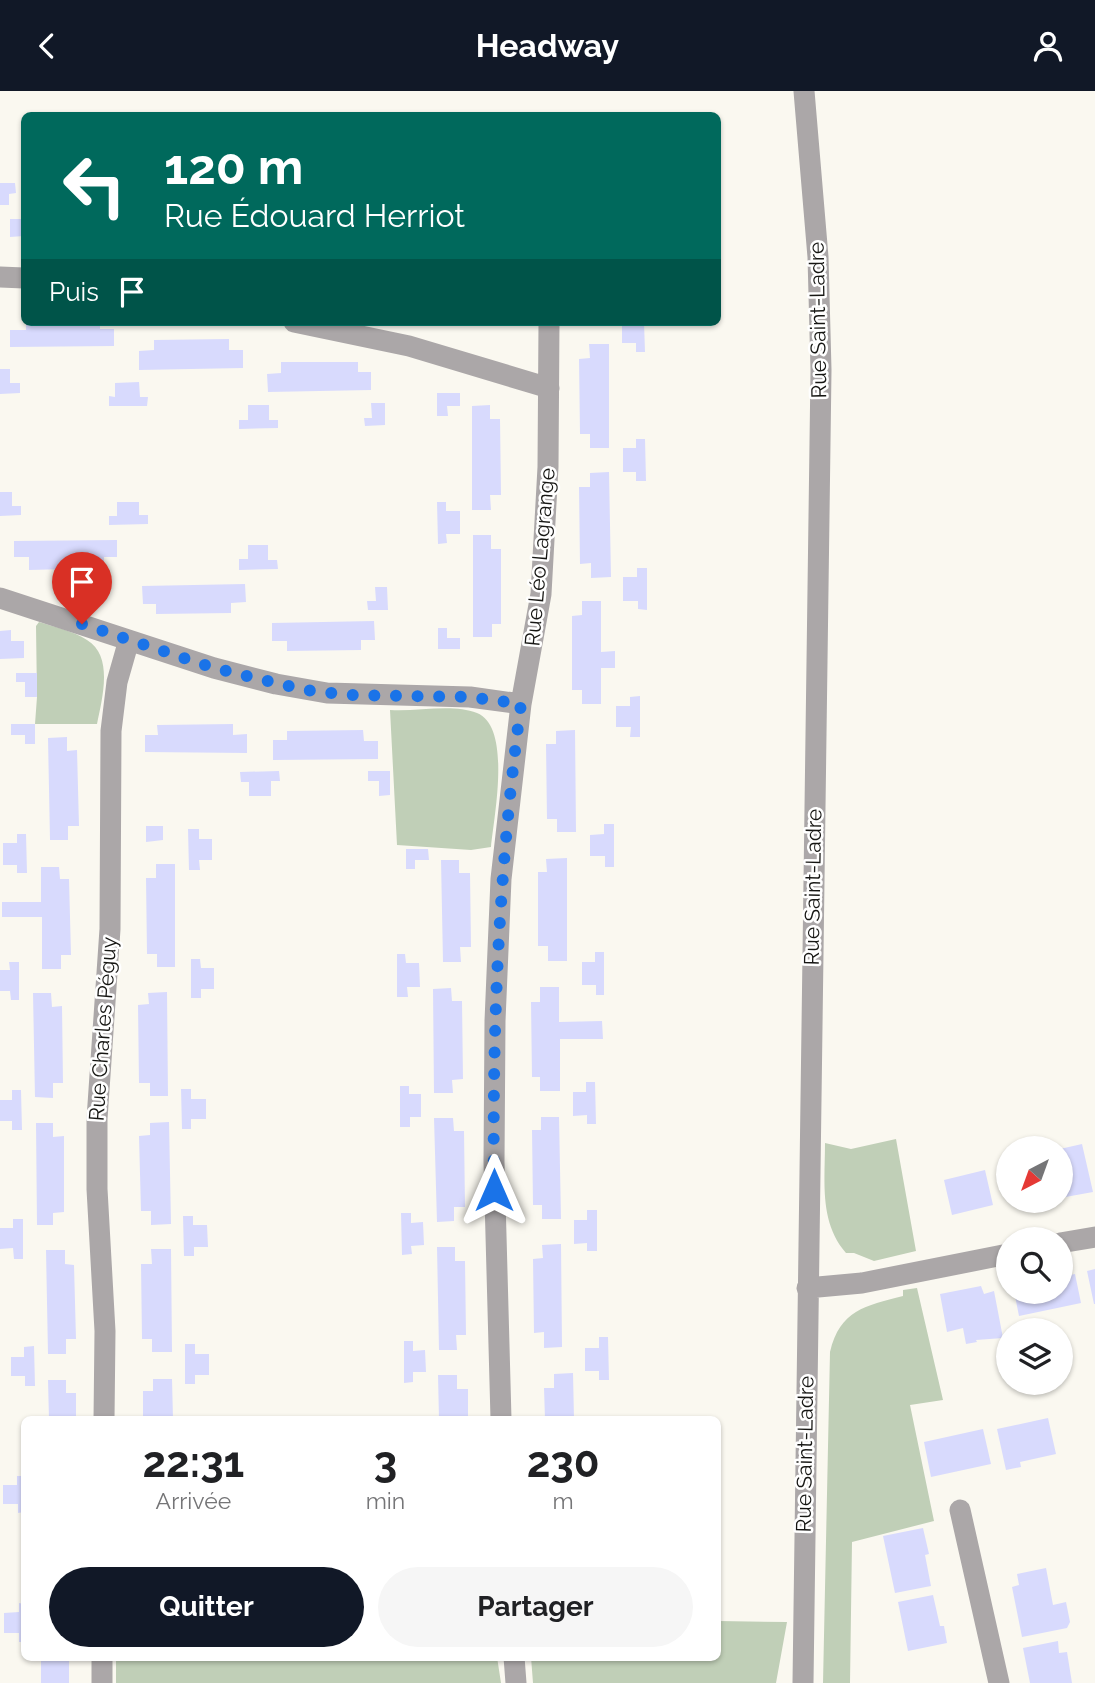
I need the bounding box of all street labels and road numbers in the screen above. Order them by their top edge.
street label: Rue Saint-Ladre [804,242,831,399]
street label: Rue Léo Lagrange [519,467,560,647]
street label: Rue Saint-Ladre [799,808,826,965]
street label: Rue Charles Péguy [84,936,121,1122]
street label: Rue Saint-Ladre [791,1375,818,1532]

